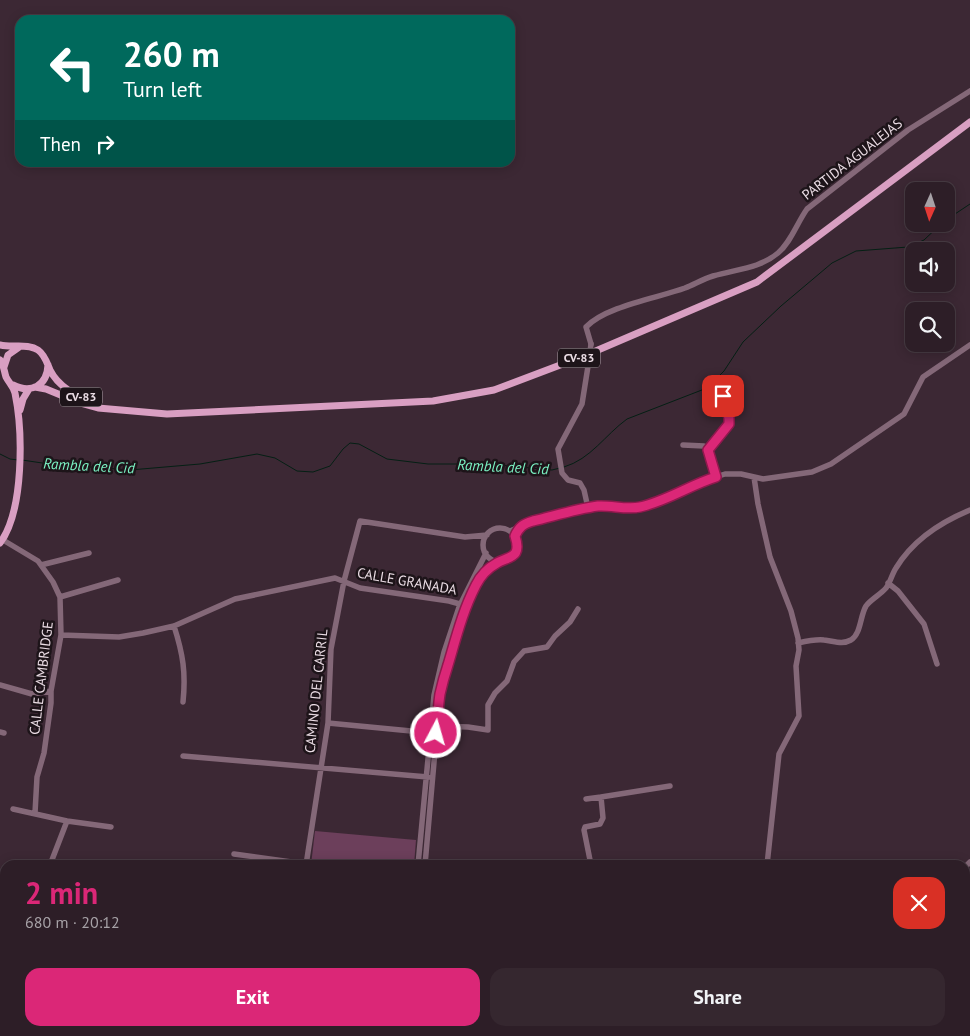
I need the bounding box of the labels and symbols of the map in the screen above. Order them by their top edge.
street label: PARTIDA AGUALEJAS [798,114,906,204]
north arrow [905,182,955,232]
road number: CV-83 [558,348,600,368]
pin [702,375,744,417]
road number: CV-83 [60,388,102,407]
water label: Rambla del Cid [43,454,136,477]
water label: Rambla del Cid [457,455,550,478]
street label: CALLE GRANADA [356,563,459,599]
street label: CALLE CAMBRIDGE [25,620,57,736]
street label: CAMINO DEL CARRIL [301,628,331,754]
position arrow [409,706,461,758]

